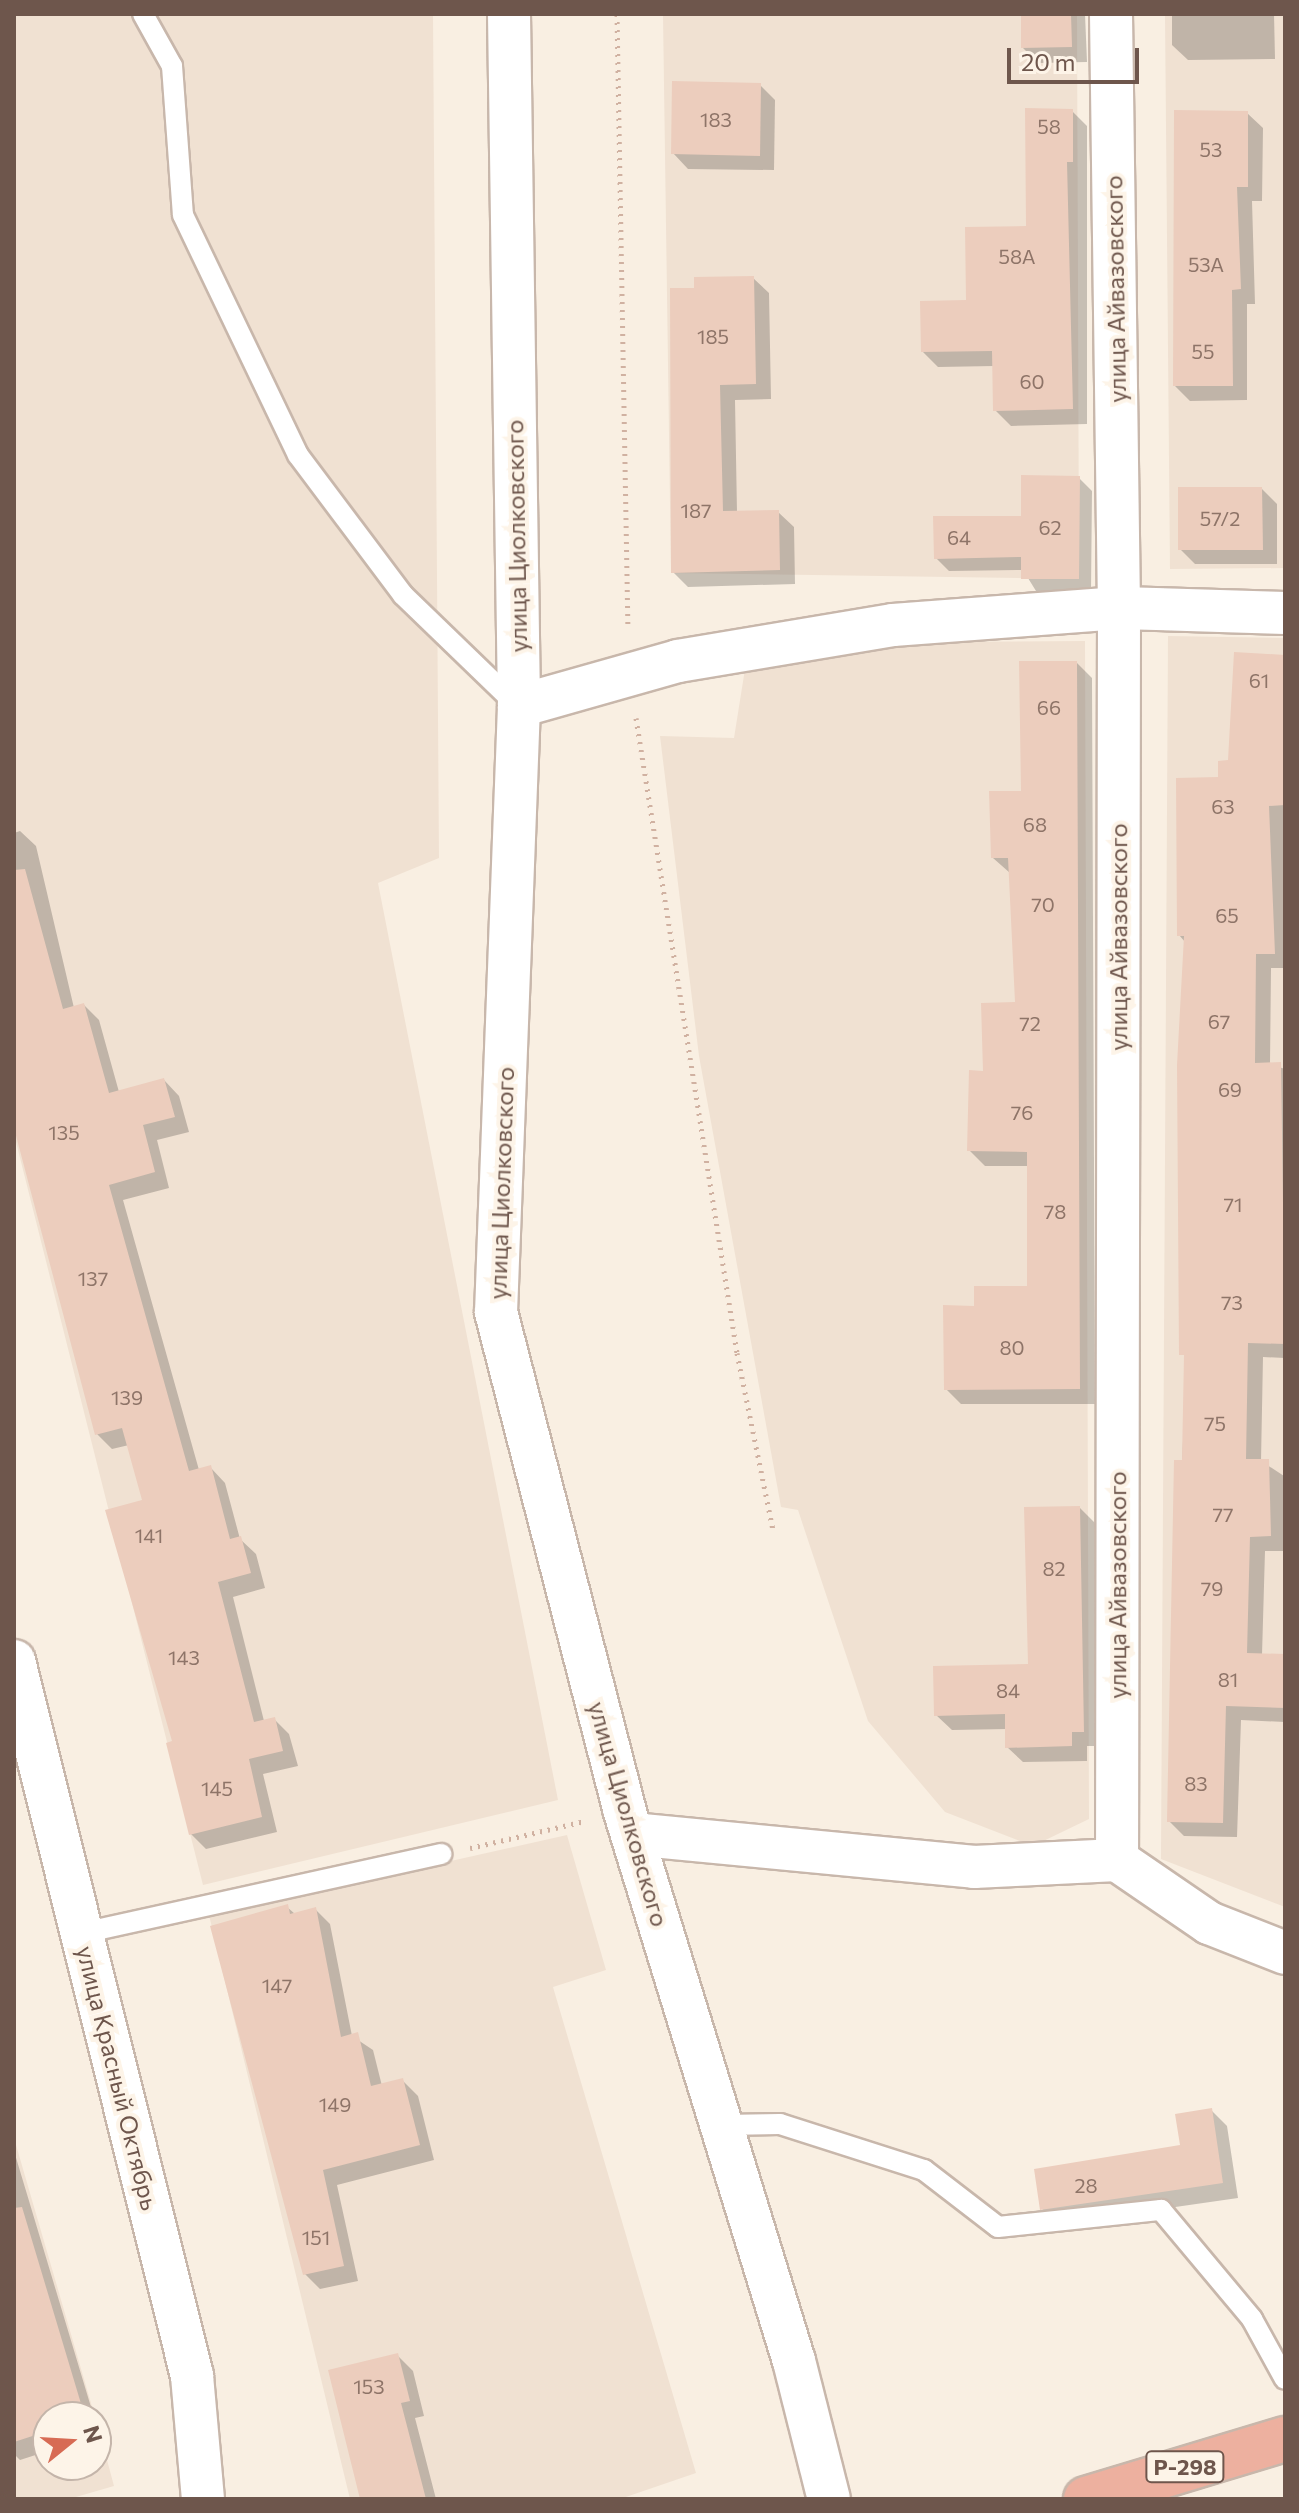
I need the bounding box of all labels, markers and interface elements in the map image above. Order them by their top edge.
scale bar [1011,32,1143,82]
text: 20 m [1021,47,1075,76]
house number: 183 [700,107,732,131]
house number: 58 [1037,114,1061,138]
house number: 53 [1200,137,1222,161]
street label: улица Айвазовского [1099,175,1131,403]
house number: 58А [999,244,1035,268]
house number: 53А [1188,252,1224,276]
house number: 185 [697,324,729,348]
house number: 55 [1192,339,1214,363]
house number: 60 [1019,369,1045,393]
street label: улица Циолковского [500,419,532,653]
house number: 187 [680,498,712,522]
house number: 57/2 [1200,506,1240,530]
house number: 62 [1038,515,1062,539]
house number: 64 [947,525,971,549]
house number: 61 [1249,668,1269,692]
house number: 66 [1037,695,1061,719]
house number: 63 [1211,794,1235,818]
house number: 68 [1023,812,1047,836]
street label: улица Айвазовского [1104,823,1132,1051]
house number: 70 [1031,892,1055,916]
house number: 65 [1215,903,1239,927]
house number: 67 [1208,1009,1230,1033]
house number: 72 [1019,1011,1041,1035]
street label: улица Циолковского [483,1066,519,1300]
house number: 69 [1218,1077,1242,1101]
house number: 76 [1011,1100,1033,1124]
house number: 135 [48,1120,80,1144]
house number: 71 [1223,1192,1243,1216]
house number: 78 [1044,1199,1066,1223]
house number: 137 [78,1266,108,1290]
house number: 73 [1221,1290,1243,1314]
house number: 80 [999,1335,1025,1359]
house number: 139 [111,1385,143,1409]
house number: 75 [1204,1411,1226,1435]
street label: улица Айвазовского [1103,1471,1131,1699]
house number: 77 [1212,1502,1234,1526]
house number: 141 [135,1523,163,1547]
house number: 82 [1042,1556,1066,1580]
house number: 79 [1201,1576,1223,1600]
house number: 143 [168,1645,200,1669]
house number: 81 [1218,1667,1238,1691]
house number: 84 [996,1678,1020,1702]
street label: улица Циолковского [583,1698,675,1930]
house number: 83 [1184,1771,1208,1795]
house number: 145 [201,1776,233,1800]
street label: улица Красный Октябрь [71,1943,165,2213]
house number: 147 [262,1973,292,1997]
house number: 149 [319,2092,351,2116]
house number: 28 [1074,2173,1098,2197]
house number: 151 [302,2225,330,2249]
house number: 153 [353,2374,385,2398]
north arrow [32,2401,112,2481]
text: N [78,2422,109,2446]
road number: Р-298 [1145,2449,1225,2485]

